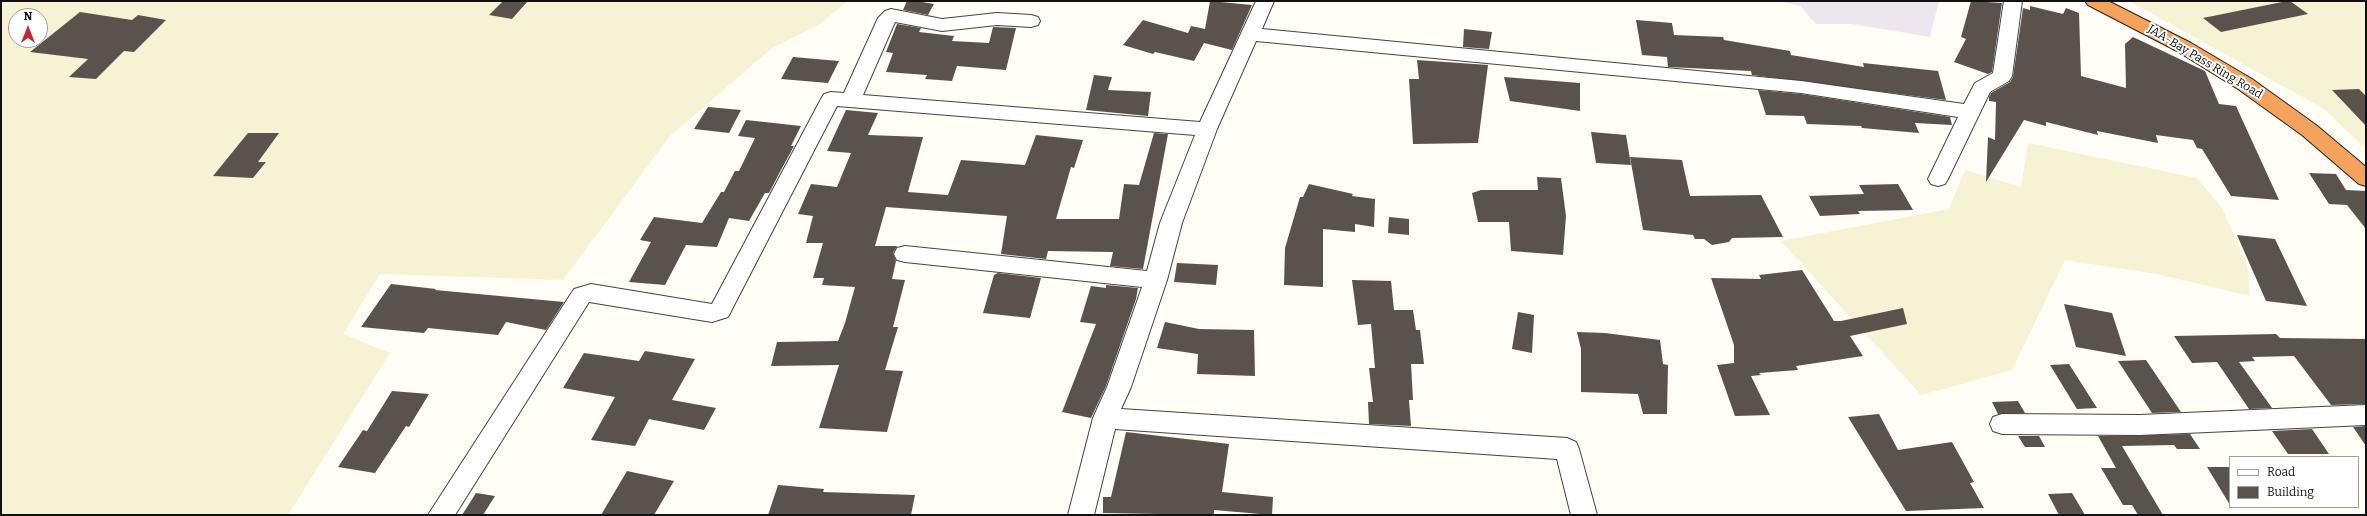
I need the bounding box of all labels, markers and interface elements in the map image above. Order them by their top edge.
north arrow [8,8,48,48]
text: N [24,10,32,23]
street label: JAA-Bay Pass Ring Road [2145,22,2265,102]
legend [2229,456,2359,508]
text: Road [2267,465,2295,479]
text: Building [2267,485,2314,499]

